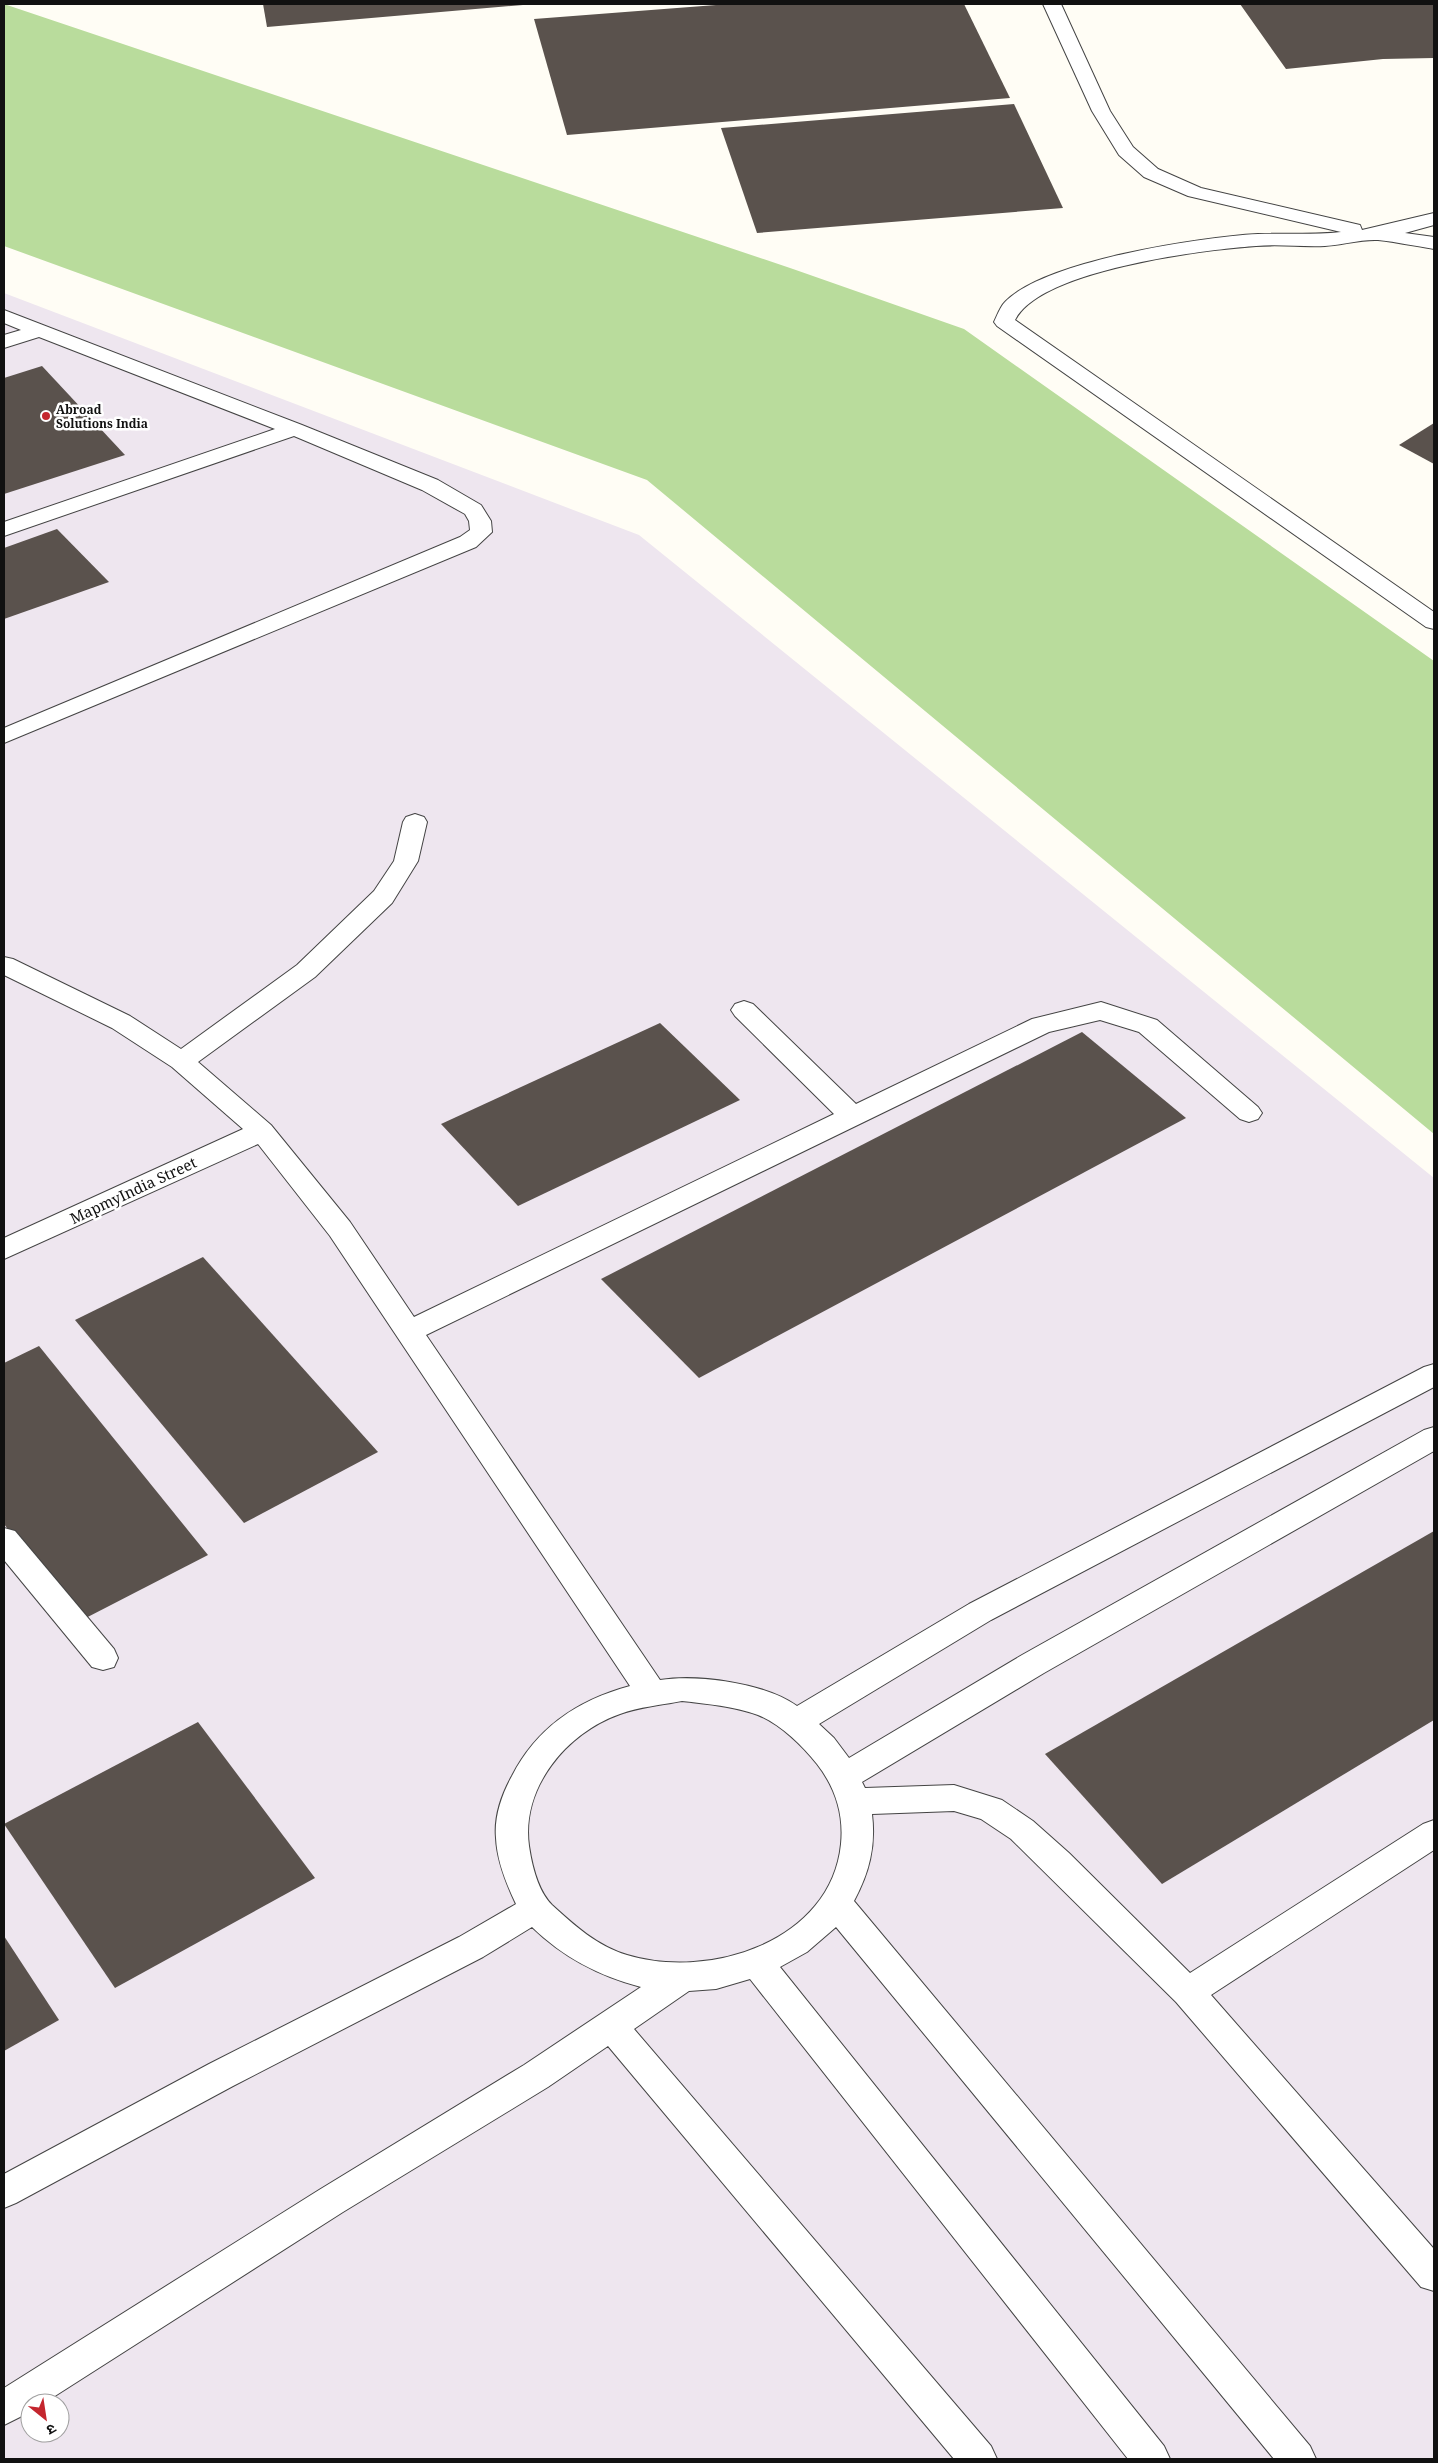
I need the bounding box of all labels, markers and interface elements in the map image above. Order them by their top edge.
place label: Abroad Solutions India [56,401,148,432]
marker: Abroad Solutions India [40,410,52,422]
street label: MapmyIndia Street [66,1152,200,1228]
north arrow [20,2393,70,2443]
text: उ [43,2419,60,2440]

